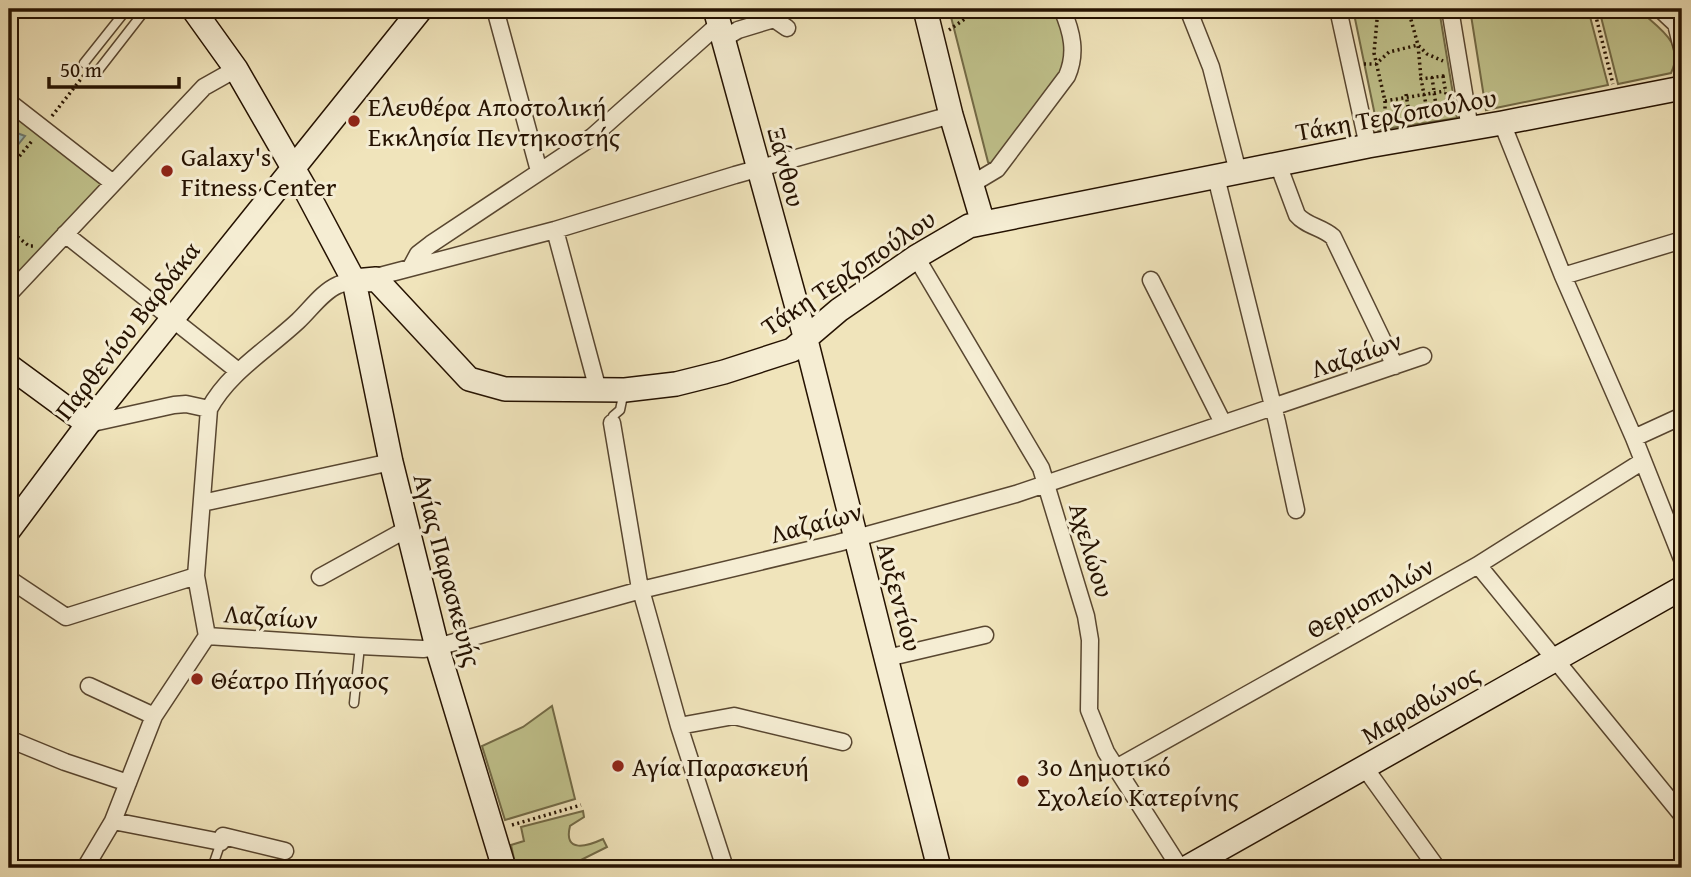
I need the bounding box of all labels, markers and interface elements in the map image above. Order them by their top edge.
scale bar [49,46,178,90]
text: 50 m [60,54,102,85]
street label: Τάκη Τερζοπούλου [1293,77,1499,151]
place label: Ελευθέρα Αποστολική Εκκλησία Πεντηκοστής [368,87,620,156]
marker: Ελευθέρα Αποστολική Εκκλησία Πεντηκοστής [346,113,362,129]
street label: Ξάνθου [758,123,816,211]
place label: Galaxy's Fitness Center [181,137,337,206]
marker: Galaxy's Fitness Center [159,163,175,179]
street label: Τάκη Τερζοπούλου [753,199,943,345]
street label: Παρθενίου Βαρδάκα [45,232,209,428]
street label: Λαζαίων [1305,320,1407,388]
street label: Αγίας Παρασκευής [403,469,493,671]
street label: Λαζαίων [765,491,867,553]
street label: Αχελώου [1059,498,1125,602]
street label: Αυξεντίου [867,538,933,656]
street label: Θερμοπυλών [1299,546,1441,648]
street label: Λαζαίων [223,593,319,639]
street label: Μαραθώνος [1353,654,1487,754]
place label: Θέατρο Πήγασος [211,660,389,699]
marker: Θέατρο Πήγασος [189,671,205,687]
place label: Αγία Παρασκευή [632,747,809,786]
place label: 3ο Δημοτικό Σχολείο Κατερίνης [1037,747,1239,816]
marker: Αγία Παρασκευή [610,758,626,774]
marker: 3ο Δημοτικό Σχολείο Κατερίνης [1015,773,1031,789]

